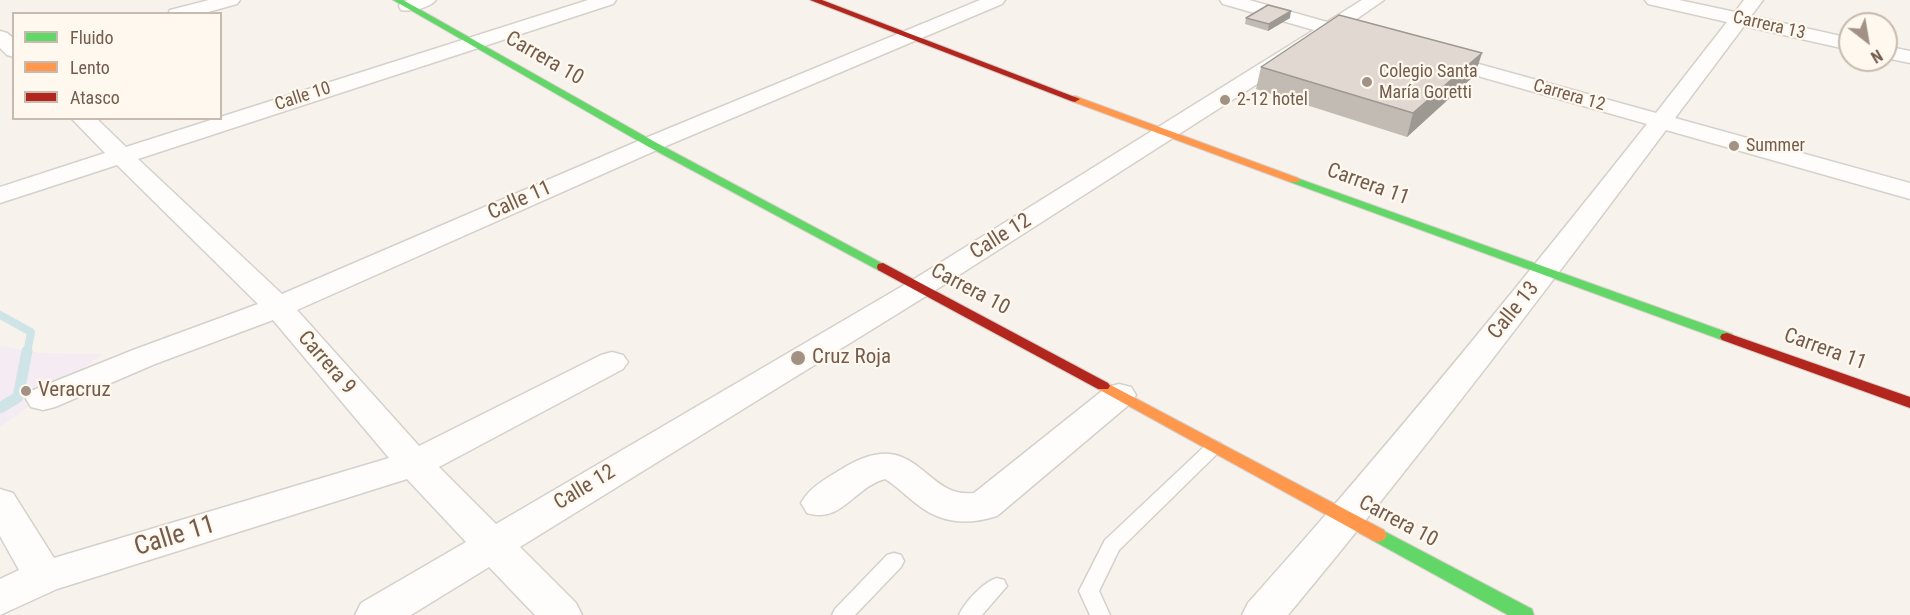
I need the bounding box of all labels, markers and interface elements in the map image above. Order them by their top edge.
street label: Carrera 13 [1731,7,1807,45]
legend [12,12,222,120]
north arrow [1838,12,1898,72]
text: Fluido [70,27,114,48]
street label: Carrera 10 [500,27,588,91]
text: N [1867,45,1886,67]
text: Lento [70,57,110,78]
place label: Colegio Santa María Goretti [1379,61,1478,104]
marker: Colegio Santa María Goretti [1360,75,1374,89]
street label: Carrera 12 [1531,75,1607,117]
street label: Calle 10 [272,78,334,116]
text: Atasco [70,87,120,108]
place label: 2-12 hotel [1237,89,1308,111]
marker: 2-12 hotel [1218,93,1232,107]
place label: Summer [1746,135,1805,157]
marker: Summer [1727,139,1741,153]
street label: Carrera 11 [1323,158,1413,212]
street label: Calle 11 [484,176,556,226]
street label: Calle 12 [966,209,1036,265]
street label: Carrera 10 [926,259,1014,321]
street label: Calle 13 [1483,277,1545,345]
street label: Carrera 11 [1780,323,1870,377]
street label: Carrera 9 [292,326,360,400]
place label: Cruz Roja [812,345,891,371]
marker: Cruz Roja [789,349,807,367]
place label: Veracruz [38,378,111,404]
marker: Veracruz [19,384,33,398]
street label: Calle 12 [550,460,620,516]
street label: Carrera 10 [1354,491,1442,553]
street label: Calle 11 [131,510,219,564]

